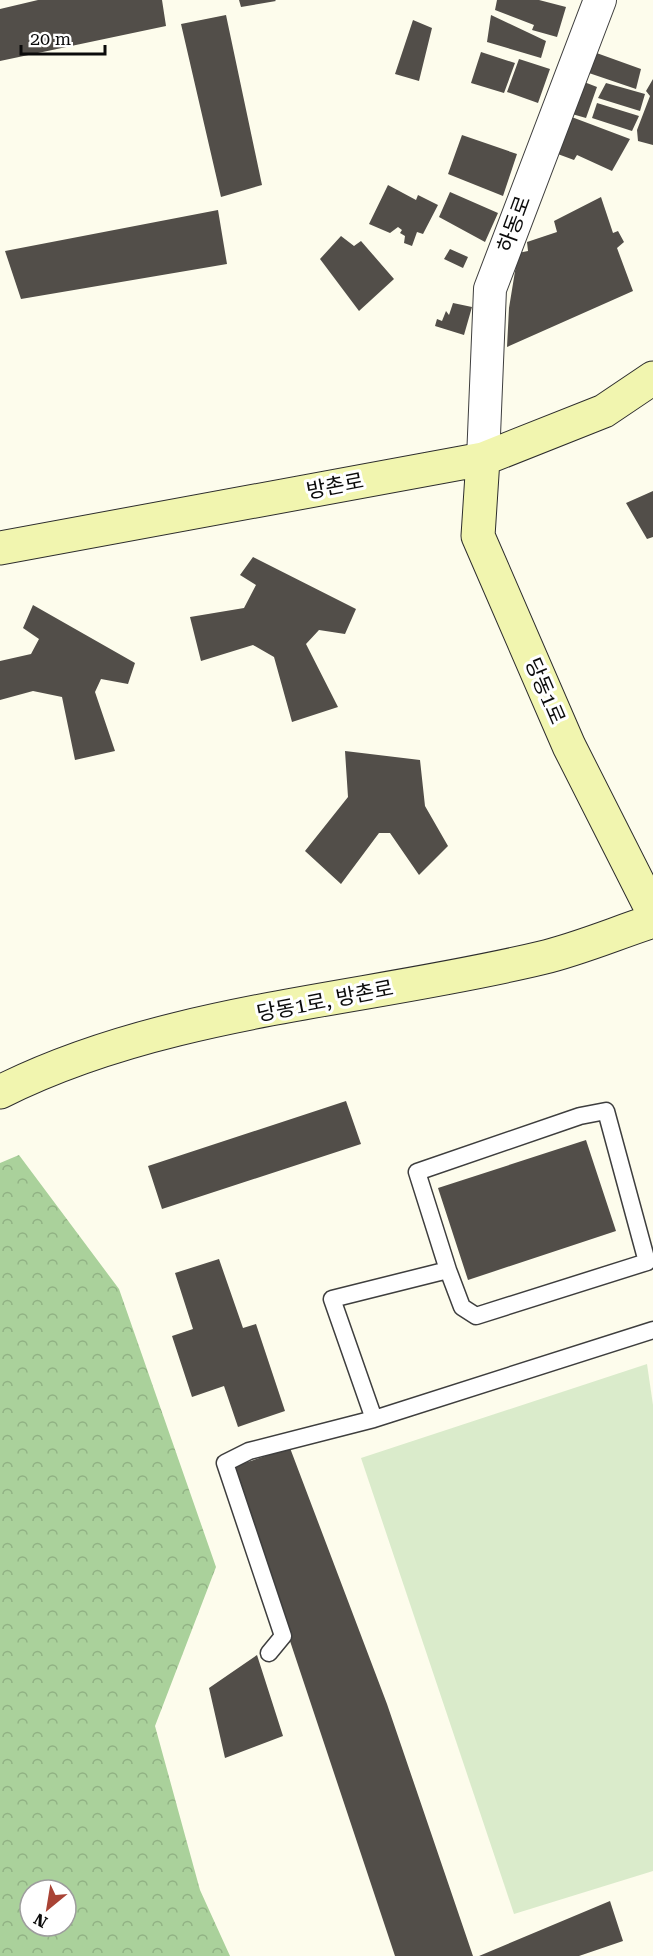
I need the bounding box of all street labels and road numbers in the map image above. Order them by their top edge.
street label: 하동로 [493,193,535,255]
street label: 방촌로 [304,469,366,503]
street label: 당동1로 [520,654,570,728]
street label: 당동1로, 방촌로 [255,976,395,1026]

